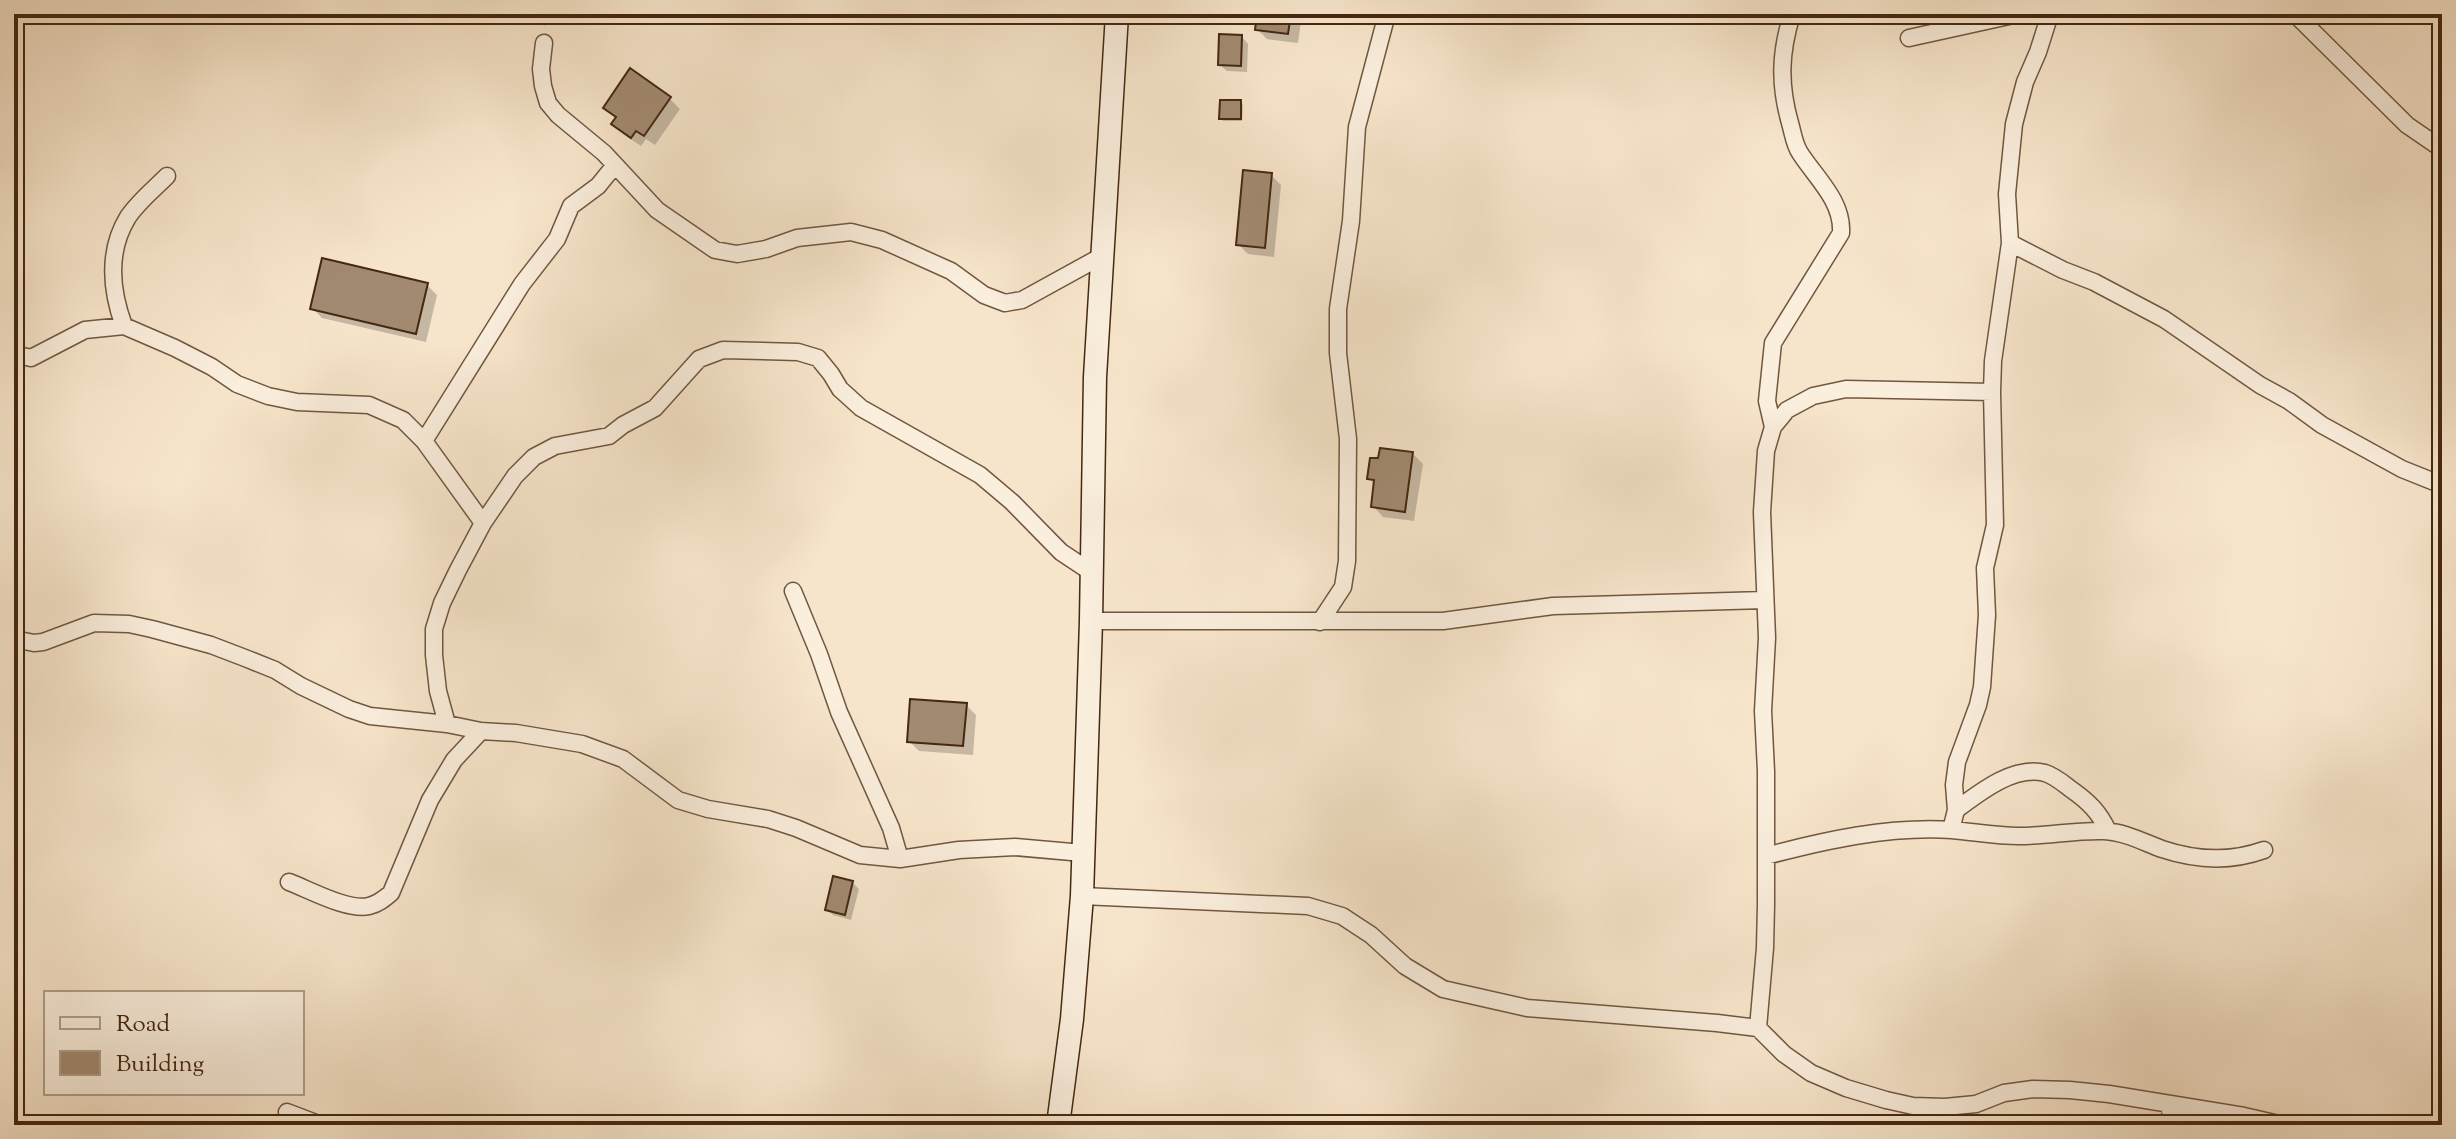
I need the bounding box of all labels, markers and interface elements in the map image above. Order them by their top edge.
legend [44,991,304,1095]
text: Road [116,1008,170,1042]
text: Building [116,1048,205,1082]

